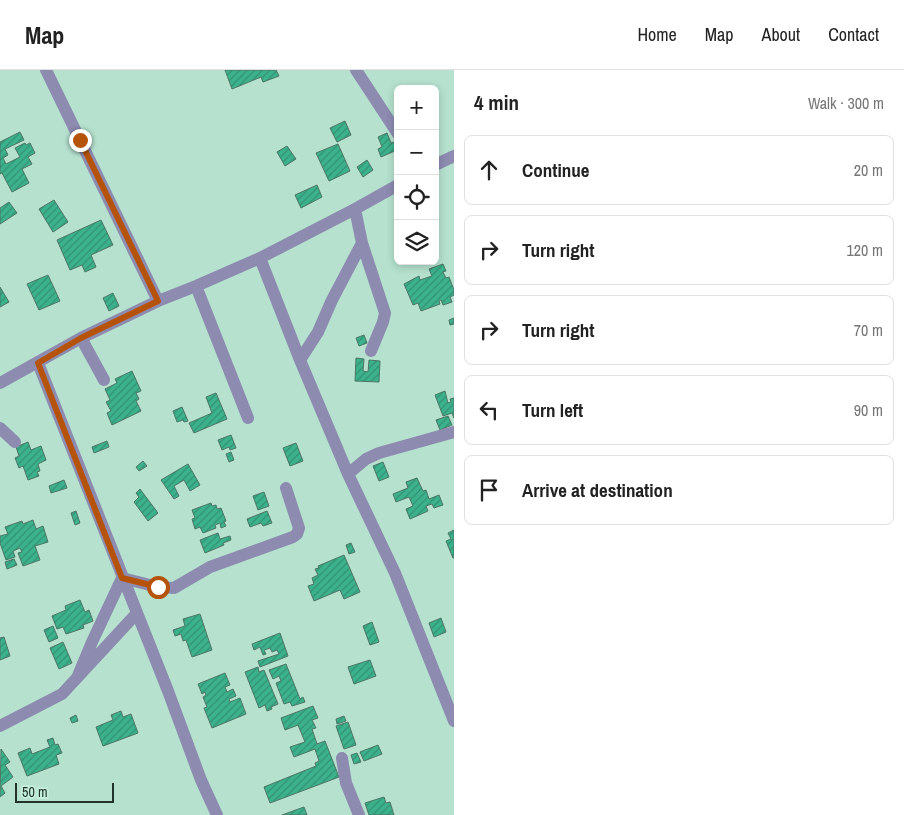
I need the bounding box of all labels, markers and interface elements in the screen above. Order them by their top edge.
text: Map [25,19,64,51]
text: Home [637,22,677,47]
text: Map [705,22,734,47]
text: About [762,22,800,47]
text: Contact [828,22,879,47]
map controls [394,85,439,265]
button: + [394,85,439,130]
text: 4 min [474,88,519,117]
text: Walk · 300 m [808,92,884,114]
route end [69,129,92,152]
button: − [394,130,439,175]
icon: ahead [475,156,503,184]
text: Continue [522,157,590,183]
text: 20 m [854,159,883,181]
button: locate [394,175,439,220]
button: layers [394,220,439,265]
icon: right [475,236,503,264]
text: Turn right [522,237,594,263]
text: 120 m [847,239,883,261]
icon: right [475,316,503,344]
text: Turn right [522,317,594,343]
text: 70 m [854,319,883,341]
icon: left [475,396,503,424]
text: Turn left [522,397,583,423]
text: 90 m [854,399,883,421]
icon: arrive [475,476,503,504]
text: Arrive at destination [522,477,673,503]
route start [147,576,170,599]
scale bar [15,780,114,803]
text: 50 m [22,783,48,801]

